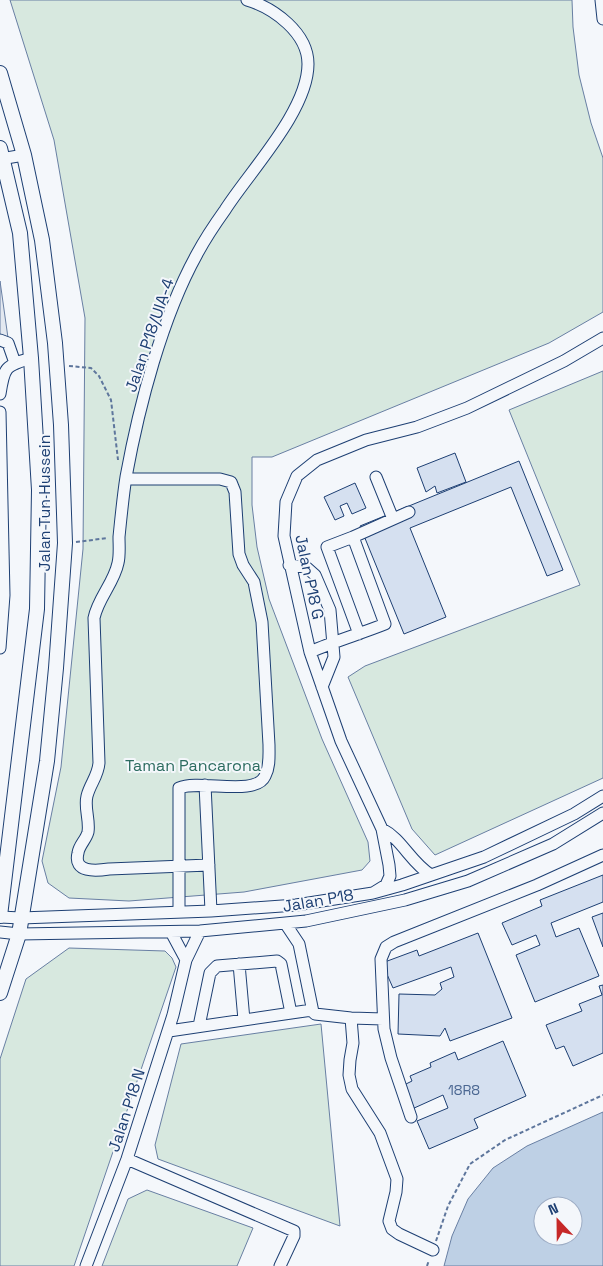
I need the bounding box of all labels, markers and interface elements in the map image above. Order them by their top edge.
street label: Jalan P18/UIA-4 [120,275,179,395]
street label: Jalan Tun Hussein [34,434,55,572]
street label: Jalan P18 G [290,533,329,621]
park label: Taman Pancarona [125,755,261,776]
street label: Jalan P18 [281,884,355,917]
street label: Jalan P18 N [103,1066,150,1154]
house number: 18R8 [448,1081,480,1099]
north arrow [533,1196,583,1246]
text: N [545,1199,561,1219]

